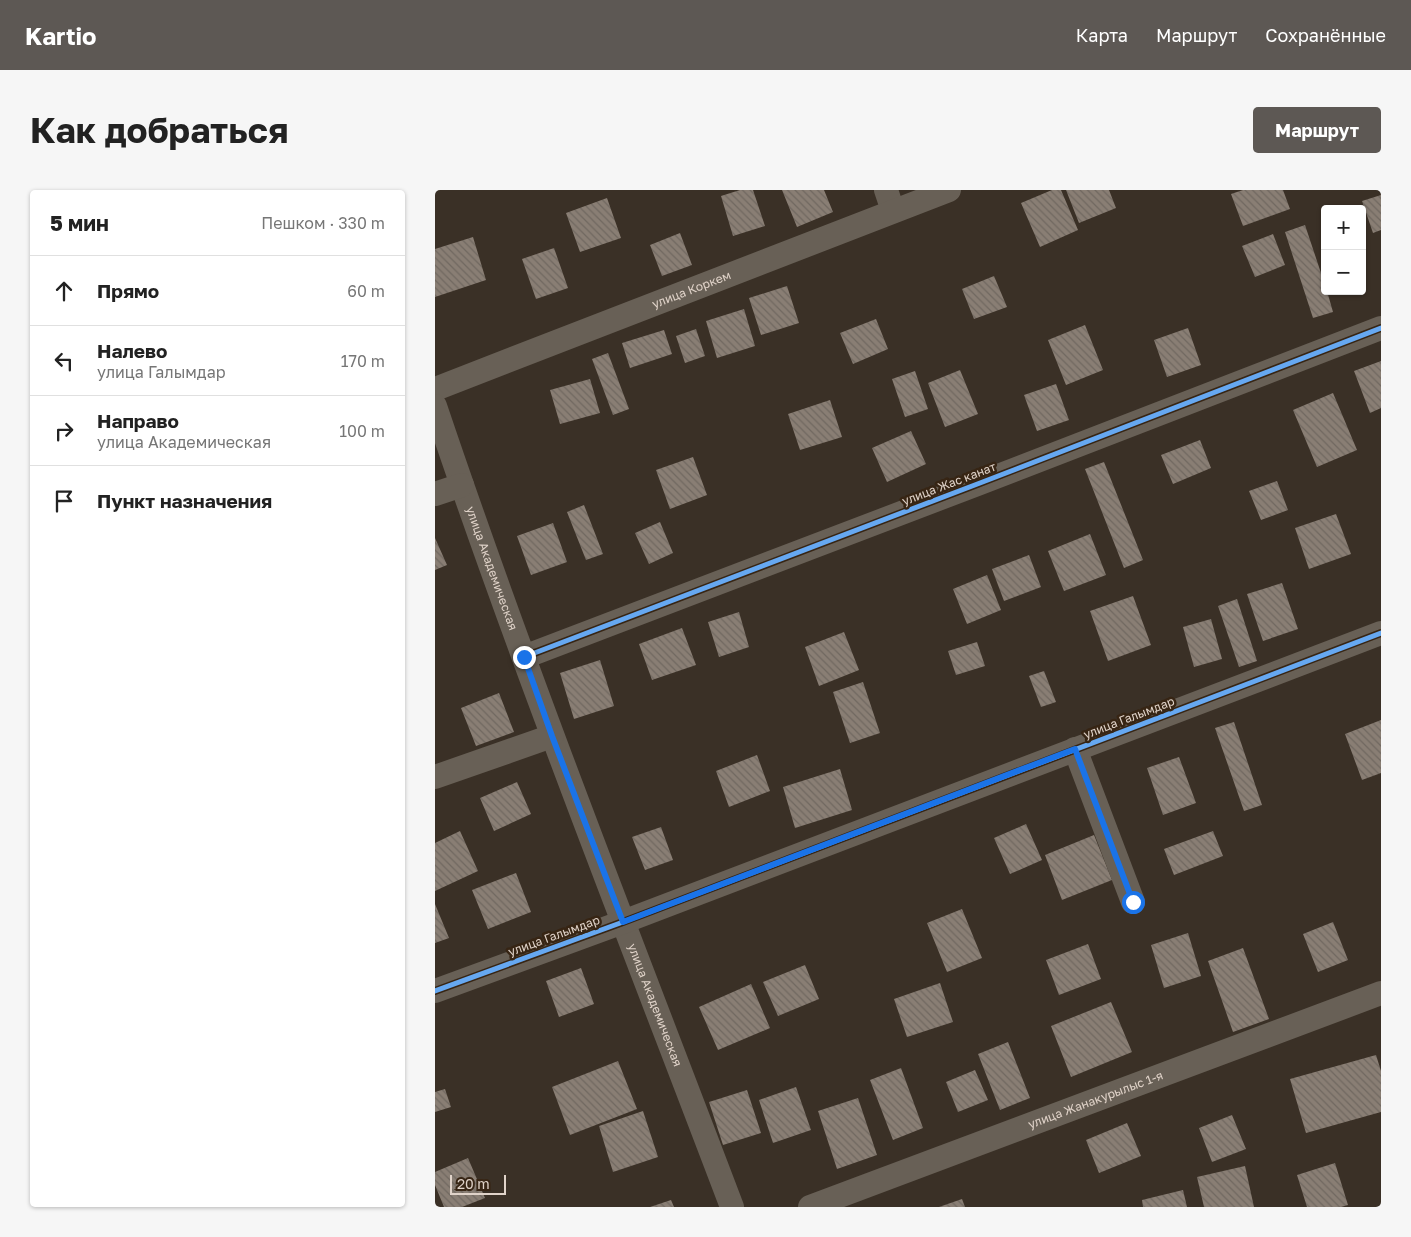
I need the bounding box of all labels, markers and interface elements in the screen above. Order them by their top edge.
text: Kartio [25,21,97,50]
text: Карта [1076,24,1128,46]
text: Маршрут [1156,24,1237,46]
text: Сохранённые [1265,24,1386,46]
button: Маршрут [1253,107,1381,153]
text: Как добраться [30,109,288,151]
map controls [1321,205,1366,295]
button: + [1321,205,1366,250]
text: 5 мин [50,210,109,236]
text: Пешком · 330 m [261,213,385,233]
button: − [1321,250,1366,295]
street label: улица Коркем [650,267,733,311]
icon: ahead [50,277,78,305]
text: Прямо [97,279,159,302]
text: 60 m [347,281,385,301]
text: Налево [97,339,167,362]
icon: left [50,347,78,375]
text: 170 m [341,351,385,371]
text: улица Галымдар [97,362,226,382]
text: Направо [97,409,179,432]
icon: right [50,417,78,445]
text: 100 m [339,421,385,441]
text: улица Академическая [97,432,271,452]
street label: улица Жас канат [900,459,998,508]
icon: arrive [50,487,78,515]
text: Пункт назначения [97,489,272,512]
street label: улица Академическая [463,504,521,632]
route end [513,646,536,669]
street label: улица Галымдар [1081,693,1177,742]
route start [1122,891,1145,914]
street label: улица Галымдар [506,912,602,959]
street label: улица Академическая [625,941,686,1068]
street label: улица Жанакурылыс 1-я [1026,1067,1165,1132]
scale bar [450,1172,506,1195]
text: 20 m [457,1175,490,1192]

